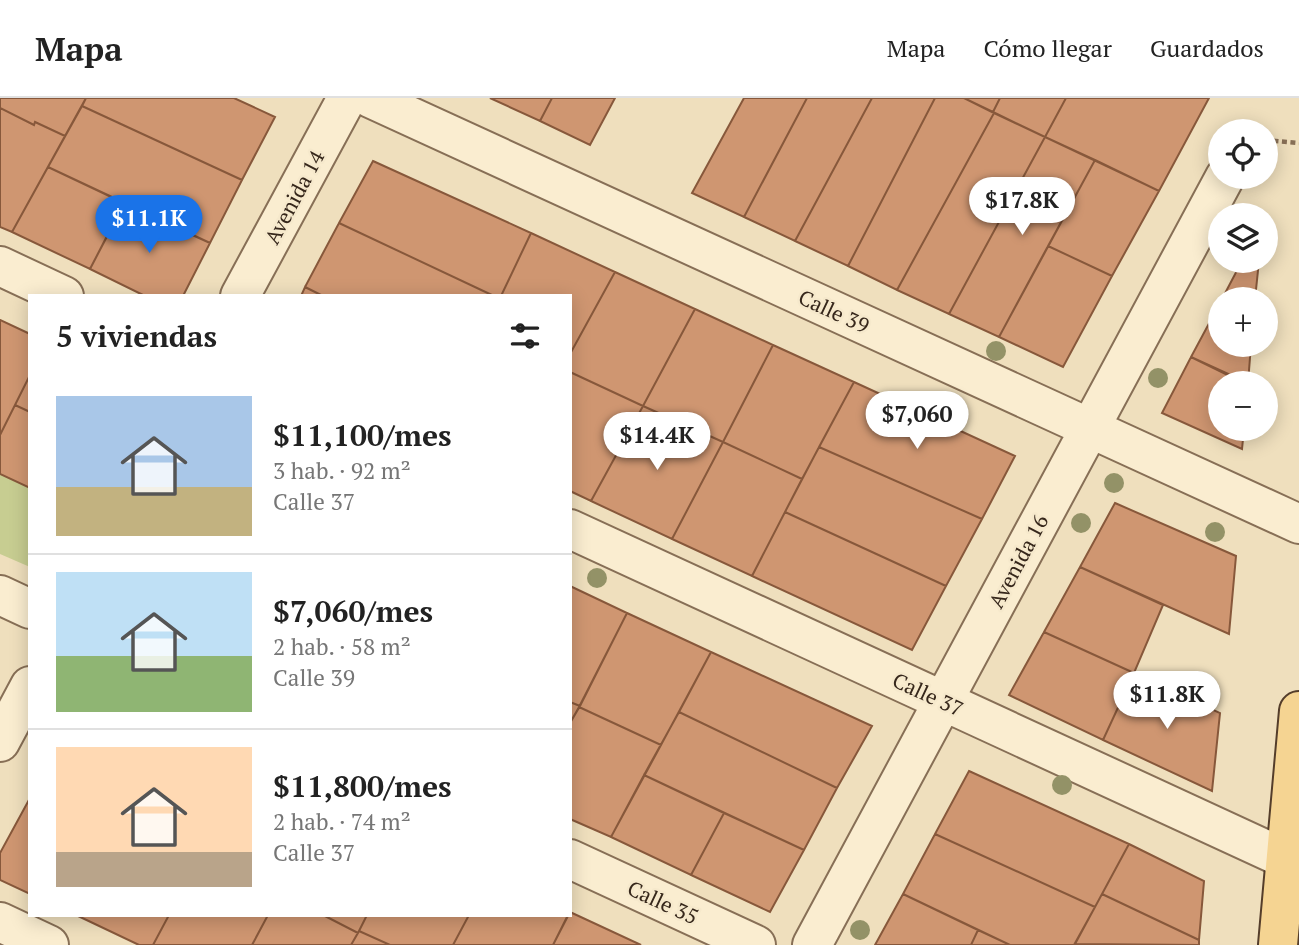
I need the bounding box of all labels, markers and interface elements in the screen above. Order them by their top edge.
text: Mapa [35,27,123,70]
text: Mapa [887,32,945,64]
text: Cómo llegar [983,32,1112,64]
text: Guardados [1150,32,1264,64]
map controls [1208,119,1278,441]
button: locate [1208,119,1278,189]
street label: Avenida 14 [258,145,331,249]
pin: $17.8K [965,178,1079,237]
text: $17.8K [985,184,1059,215]
pin: $11.1K [92,195,206,255]
text: $11.1K [111,202,187,233]
button: layers [1208,203,1278,273]
street label: Calle 39 [794,282,874,340]
button: + [1208,287,1278,357]
text: 5 viviendas [56,316,217,356]
icon: filters [506,317,544,355]
button: − [1208,371,1278,441]
pin: $7,060 [860,392,974,451]
text: $7,060 [882,398,952,429]
pin: $14.4K [600,412,714,472]
text: $11,100/mes [273,415,452,455]
text: $14.4K [619,419,695,450]
icon: home [112,424,196,508]
text: 3 hab. · 92 m² [273,455,411,486]
text: Calle 37 [273,486,355,517]
street label: Avenida 16 [982,509,1054,613]
text: $7,060/mes [273,591,433,631]
icon: home [112,600,196,684]
text: 2 hab. · 58 m² [273,631,411,662]
text: Calle 39 [273,662,355,693]
street label: Calle 37 [888,665,968,723]
pin: $11.8K [1110,672,1224,731]
text: $11.8K [1129,678,1205,709]
text: $11,800/mes [273,766,452,806]
icon: home [112,775,196,859]
text: 2 hab. · 74 m² [273,806,411,837]
text: Calle 37 [273,837,355,868]
street label: Calle 35 [623,873,703,931]

